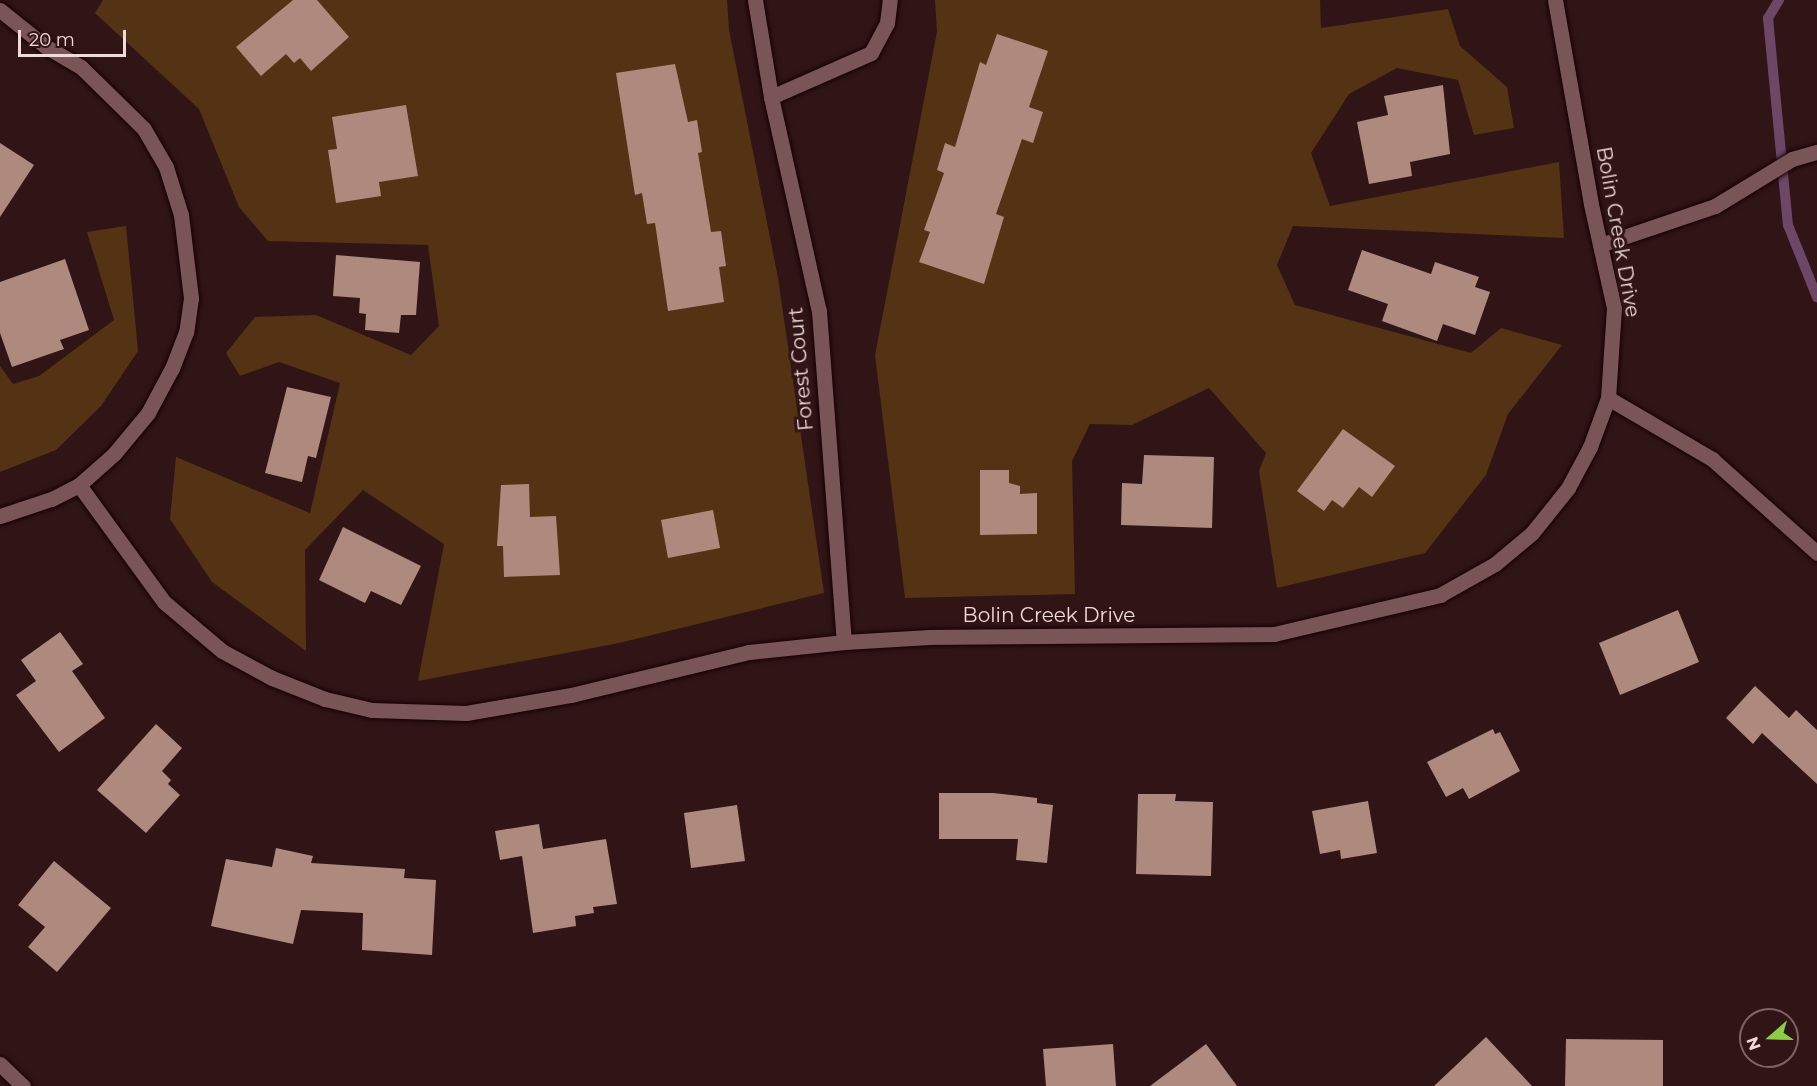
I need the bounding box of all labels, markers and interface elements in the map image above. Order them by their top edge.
scale bar [21,18,129,56]
text: 20 m [29,29,75,51]
street label: Bolin Creek Drive [1591,145,1645,319]
street label: Forest Court [784,306,818,432]
street label: Bolin Creek Drive [963,603,1135,627]
north arrow [1739,1008,1799,1068]
text: N [1742,1034,1765,1053]

